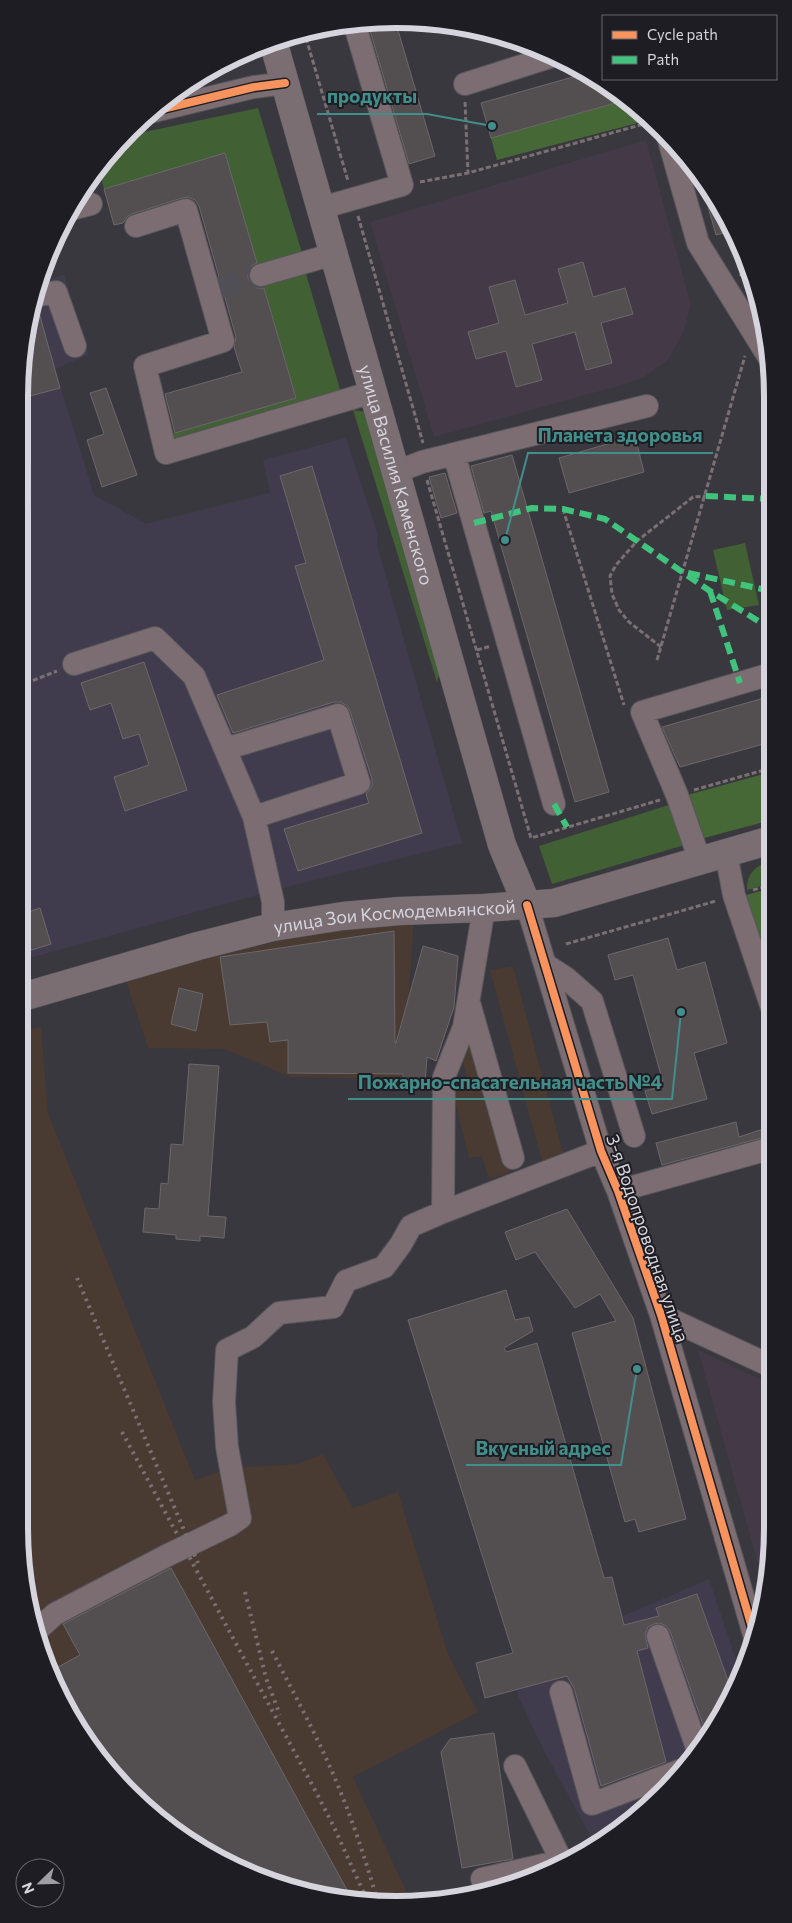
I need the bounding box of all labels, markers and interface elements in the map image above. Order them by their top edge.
legend [602,15,777,80]
text: Cycle path [647,25,718,43]
text: Path [647,50,679,68]
callout: продукты [317,80,427,114]
text: продукты [327,84,417,107]
street label: улица Василия Каменского [355,362,438,587]
callout: Планета здоровья [528,419,713,453]
text: Планета здоровья [537,423,703,446]
street label: улица Зои Космодемьянской [272,895,516,938]
callout: Пожарно-спасательная часть №4 [348,1065,672,1099]
text: Пожарно-спасательная часть №4 [358,1070,662,1093]
street label: 3-я Водопроводная улица [602,1131,694,1345]
callout: Вкусный адрес [466,1431,621,1465]
text: Вкусный адрес [475,1436,611,1459]
north arrow [15,1858,65,1908]
text: N [18,1880,37,1896]

